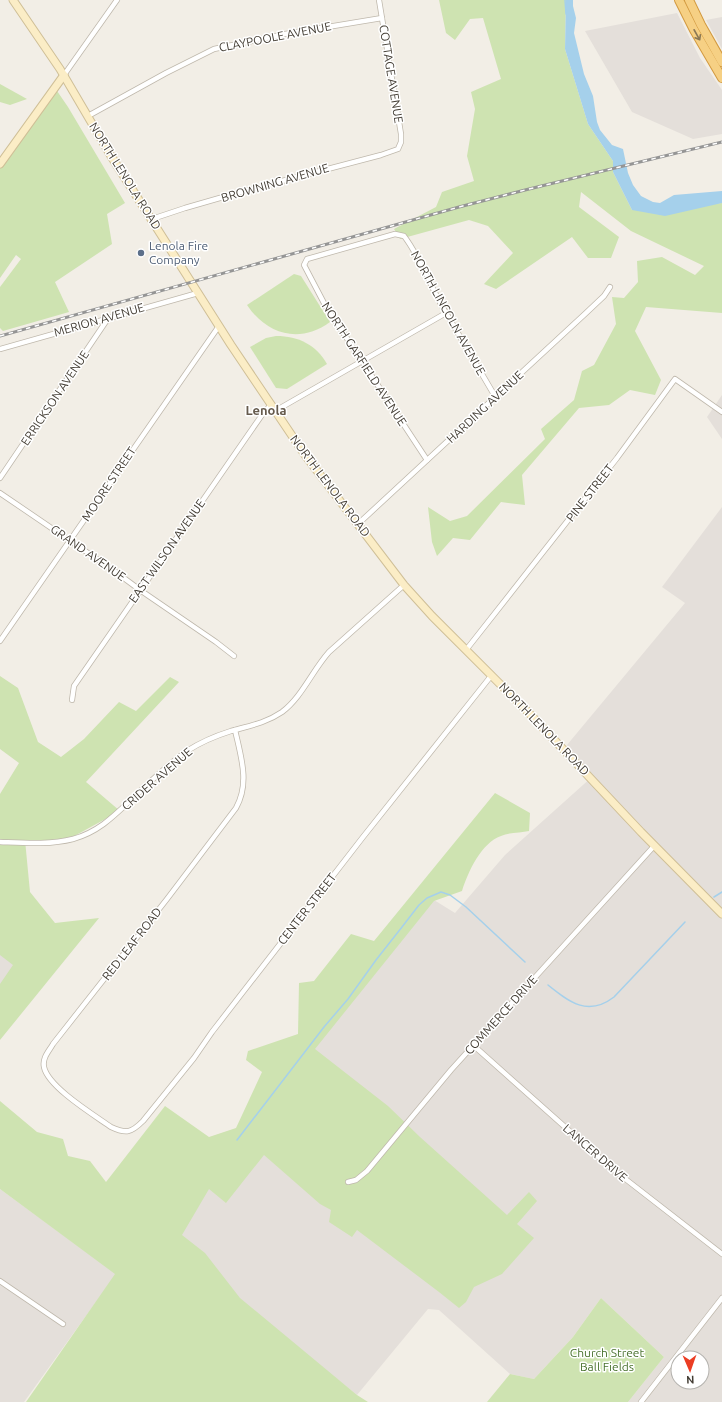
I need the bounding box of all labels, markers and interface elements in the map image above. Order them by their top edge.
street label: CLAYPOOLE AVENUE [218,19,332,54]
street label: COTTAGE AVENUE [377,24,406,124]
one-way arrow [693,29,701,41]
street label: NORTH LENOLA ROAD [87,120,164,232]
street label: BROWNING AVENUE [220,161,330,204]
place label: Lenola Fire Company [149,239,208,266]
marker: Lenola Fire Company [136,248,146,258]
street label: NORTH LINCOLN AVENUE [409,248,488,377]
street label: NORTH GARFIELD AVENUE [320,299,409,428]
street label: MERION AVENUE [52,300,146,339]
street label: ERRICKSON AVENUE [18,348,91,448]
street label: HARDING AVENUE [444,368,526,445]
district label: Lenola [245,403,287,417]
street label: NORTH LENOLA ROAD [288,432,373,539]
street label: MOORE STREET [79,444,138,523]
street label: PINE STREET [563,461,616,524]
street label: EAST WILSON AVENUE [126,496,207,605]
street label: GRAND AVENUE [48,522,128,583]
street label: NORTH LENOLA ROAD [497,680,592,778]
street label: CRIDER AVENUE [119,745,194,813]
street label: CENTER STREET [275,870,339,947]
street label: RED LEAF ROAD [99,905,164,982]
street label: COMMERCE DRIVE [462,972,540,1057]
street label: LANCER DRIVE [561,1121,630,1184]
park label: Church Street Ball Fields [570,1346,644,1373]
north arrow [670,1350,710,1390]
text: N [686,1374,695,1386]

